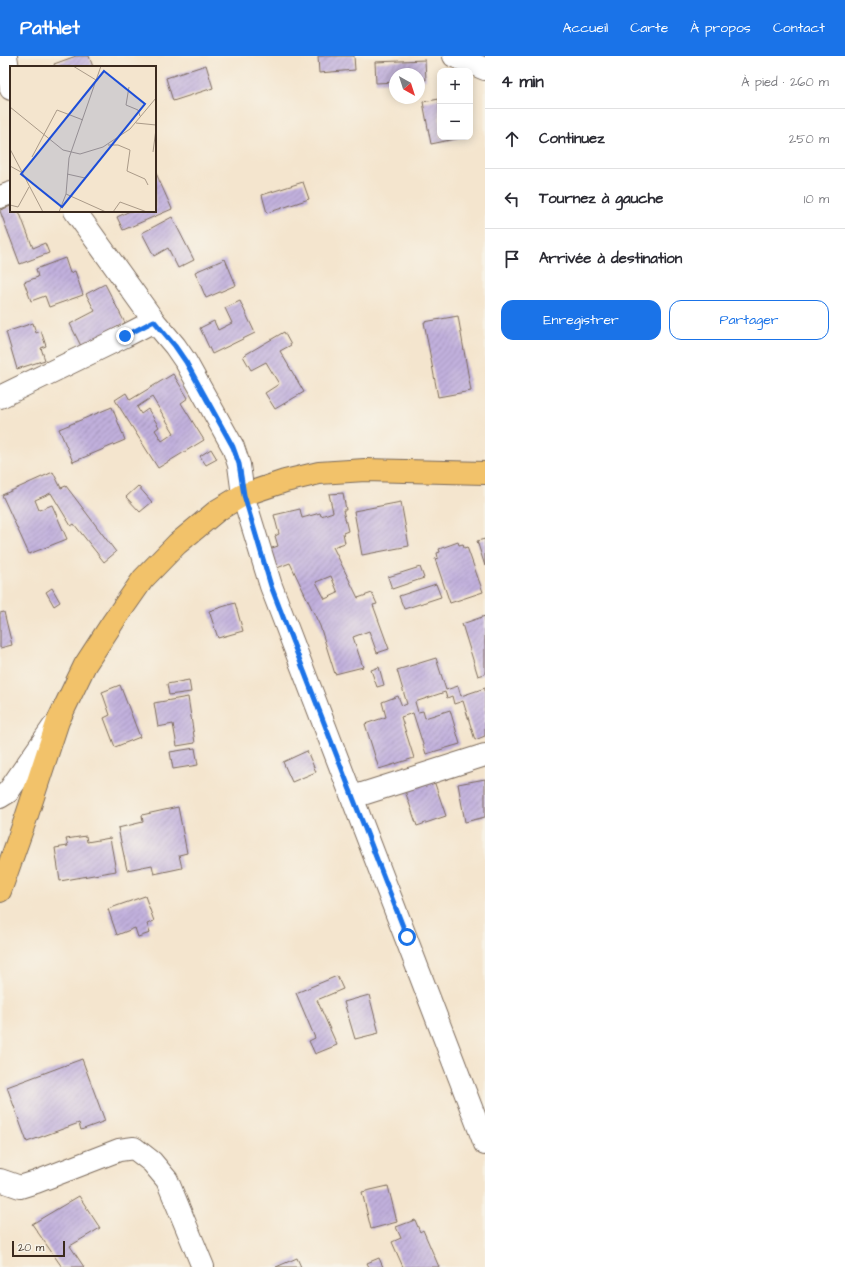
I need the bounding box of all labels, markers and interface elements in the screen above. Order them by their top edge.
text: Pathlet [20,15,80,42]
text: Accueil [563,18,608,38]
text: Carte [630,18,668,38]
text: À propos [690,18,751,38]
text: Contact [773,18,825,38]
inset map [10,66,156,212]
north arrow [389,68,425,104]
map controls [437,68,473,140]
button: + [437,68,473,104]
text: 4 min [501,70,544,94]
text: À pied · 260 m [741,73,829,91]
button: − [437,104,473,140]
icon: ahead [501,128,523,150]
text: Continuez [539,128,605,149]
text: 250 m [789,130,829,148]
icon: left [501,188,523,210]
text: Tournez à gauche [539,188,663,209]
text: 10 m [804,190,829,208]
icon: arrive [501,248,523,270]
text: Arrivée à destination [539,248,682,269]
button: Enregistrer [501,300,661,340]
button: Partager [669,300,829,340]
route end [116,327,134,345]
route start [398,928,416,946]
scale bar [12,1239,65,1258]
text: 20 m [18,1240,44,1255]

